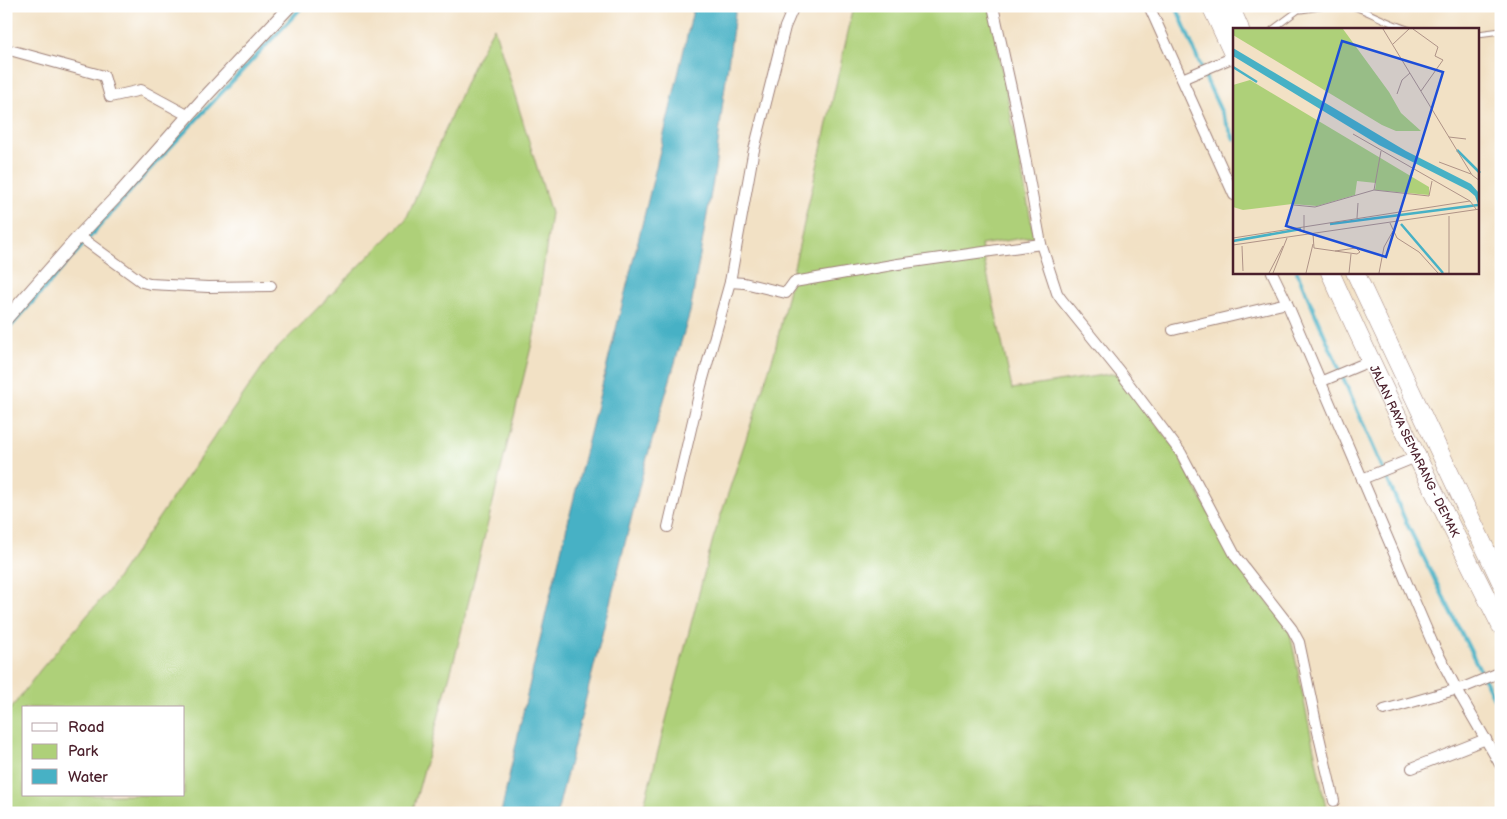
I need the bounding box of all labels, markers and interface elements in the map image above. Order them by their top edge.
inset map [1233,28,1480,274]
street label: JALAN RAYA SEMARANG - DEMAK [1366,363,1462,540]
legend [22,706,185,796]
text: Road [68,718,104,737]
text: Park [68,742,99,761]
text: Water [68,768,108,787]

